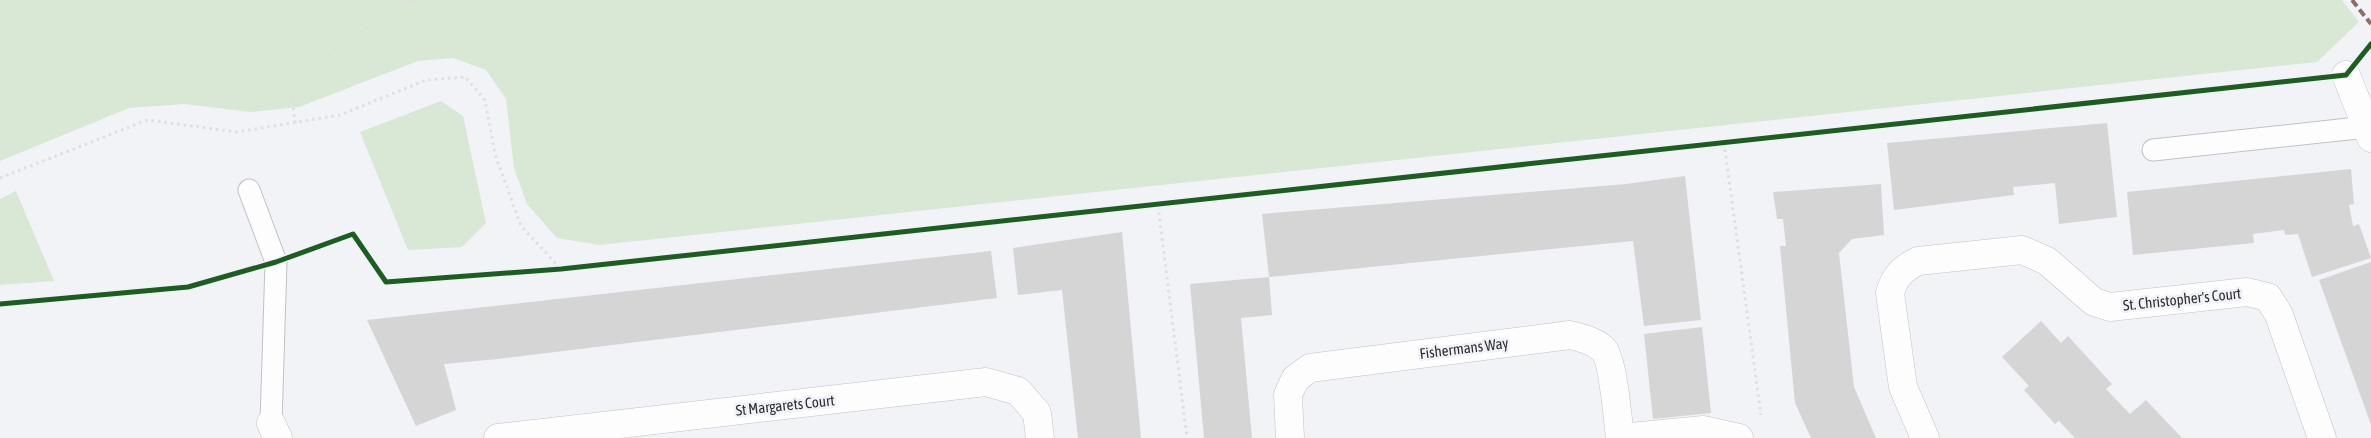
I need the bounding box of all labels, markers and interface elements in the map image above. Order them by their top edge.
street label: St. Christopher's Court [2122,284,2242,314]
street label: Fishermans Way [1419,334,1509,362]
street label: St Margarets Court [735,391,835,419]

